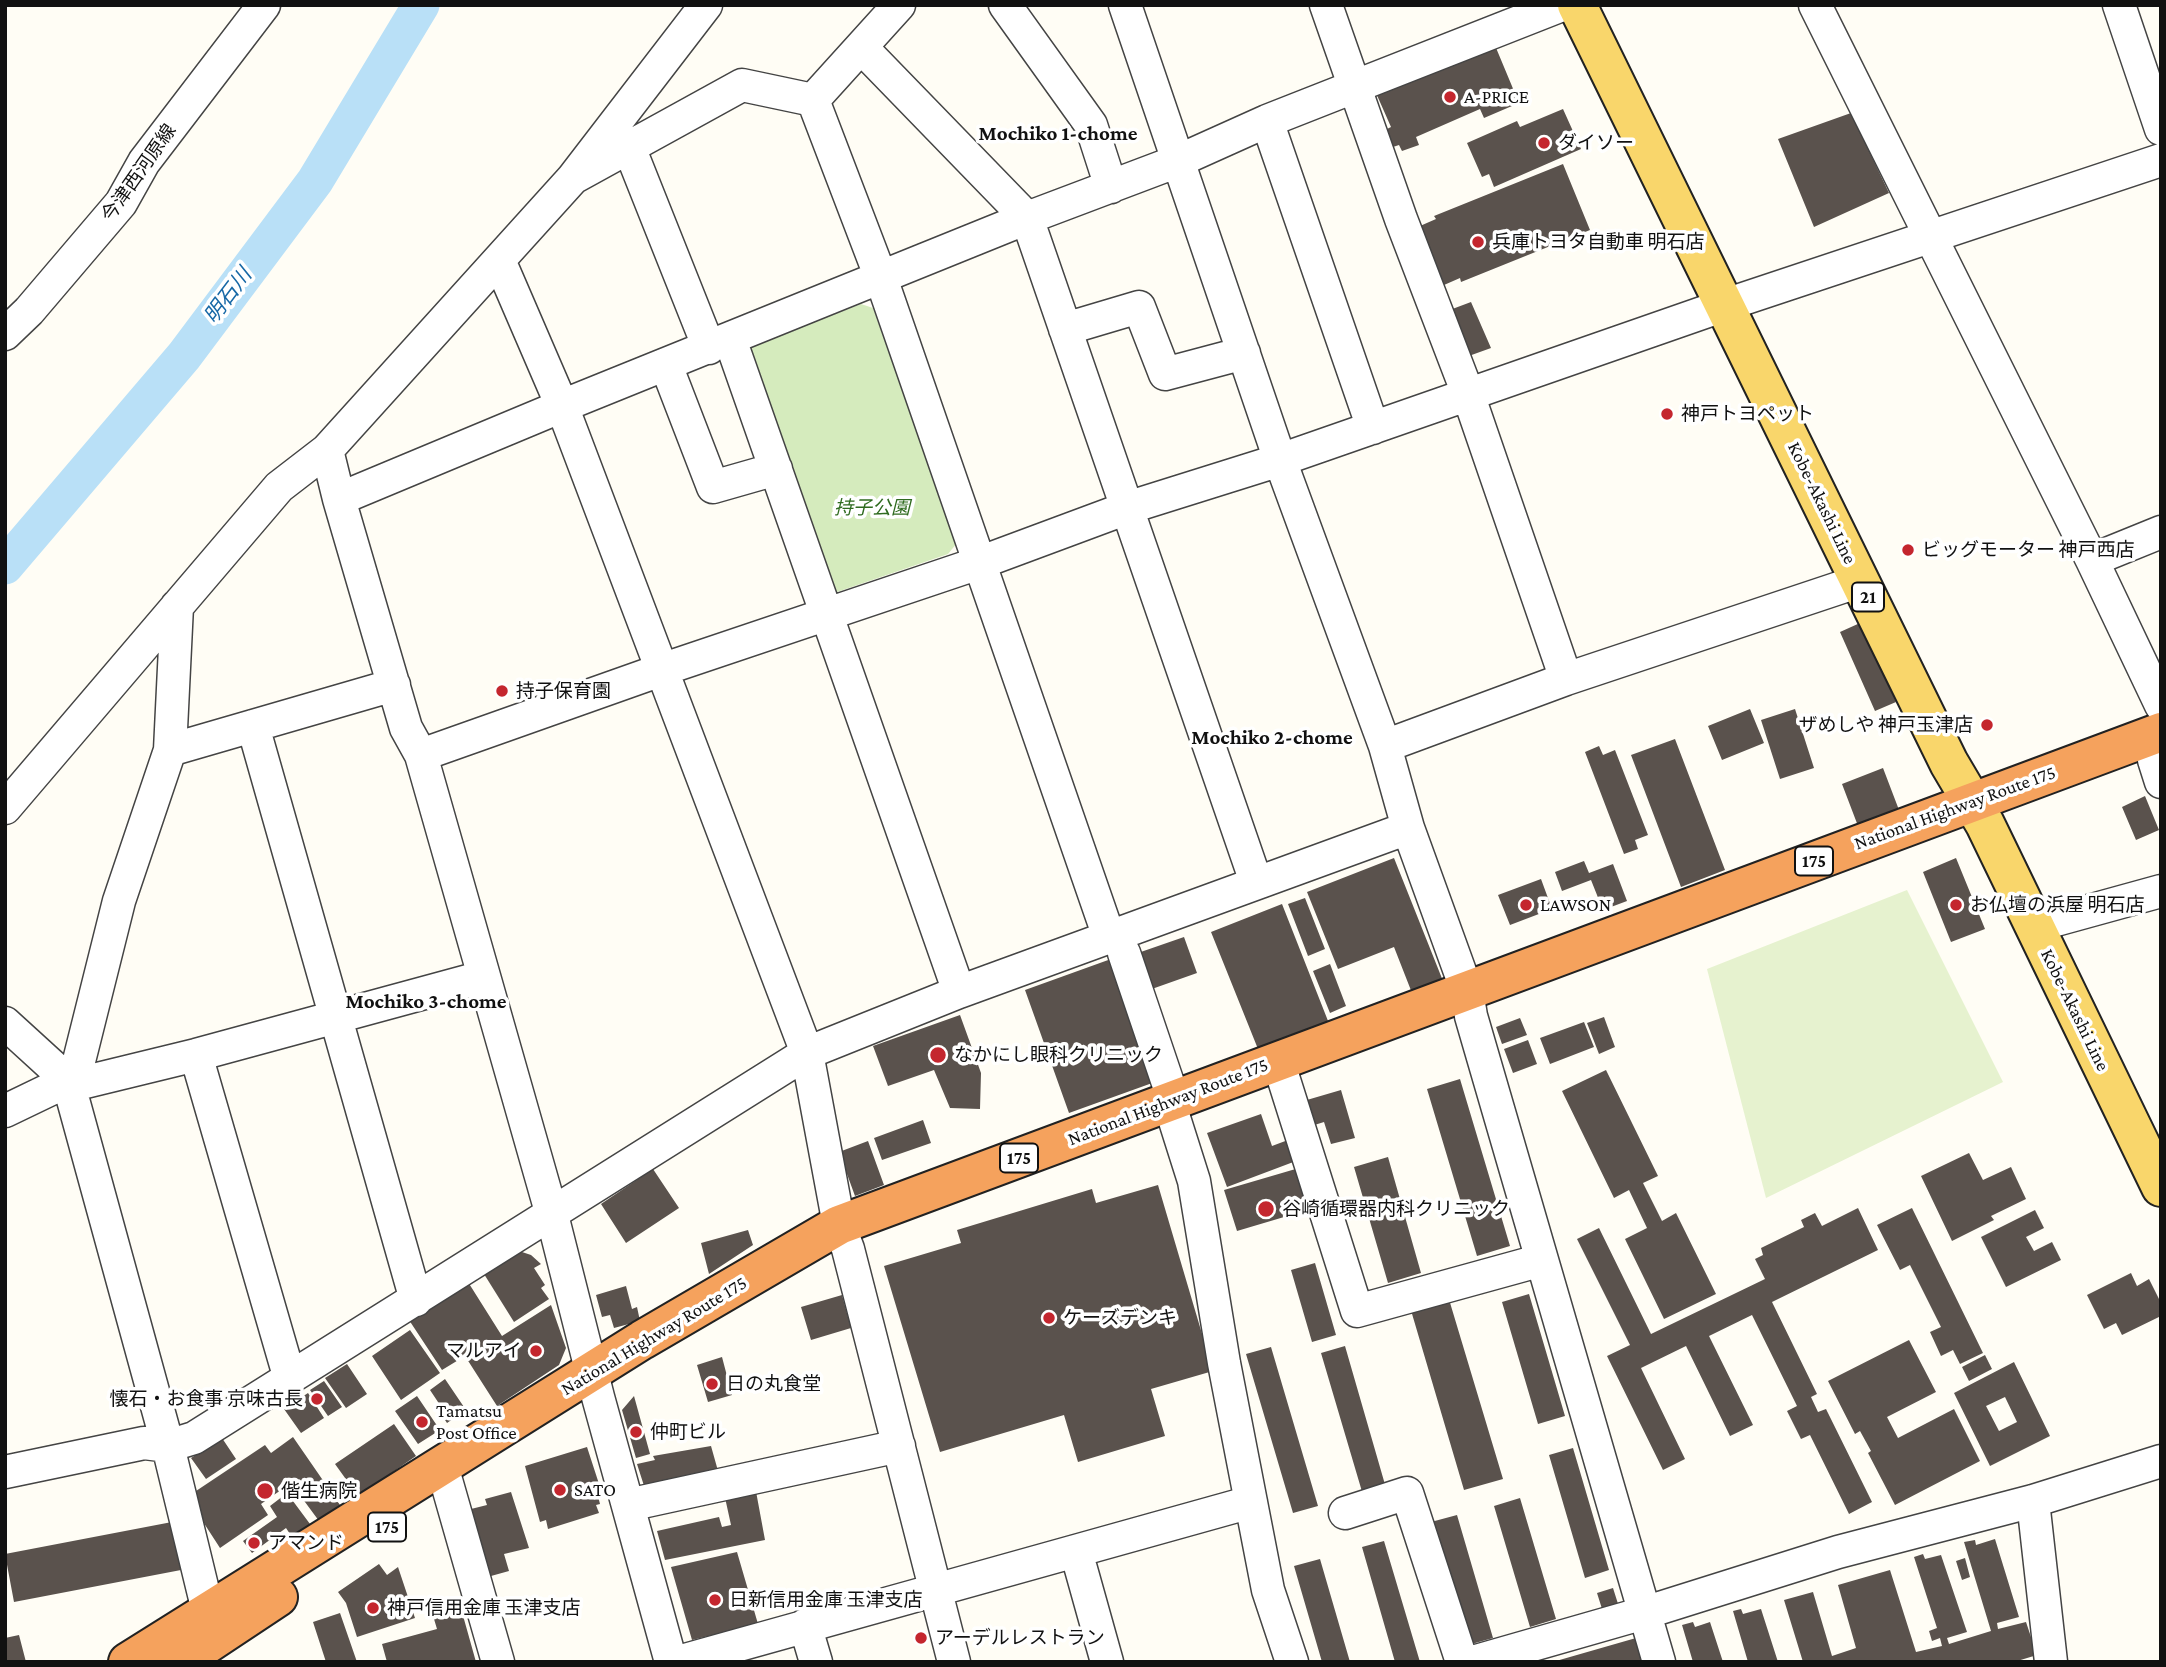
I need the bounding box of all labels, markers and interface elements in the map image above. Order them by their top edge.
place label: A-PRICE [1464,86,1529,108]
marker: A-PRICE [1442,89,1458,105]
street label: 今津西河原線 [97,120,181,226]
district label: Mochiko 1-chome [979,121,1137,147]
place label: ダイソー [1558,132,1634,154]
marker: ダイソー [1536,135,1552,151]
place label: 兵庫トヨタ自動車 明石店 [1492,231,1705,253]
marker: 兵庫トヨタ自動車 明石店 [1470,234,1486,250]
water label: 明石川 [199,263,257,329]
place label: 神戸トヨペット [1681,403,1814,425]
marker: 神戸トヨペット [1659,406,1675,422]
street label: Kobe-Akashi Line [1783,438,1861,568]
park label: 持子公園 [834,497,910,519]
place label: ビッグモーター 神戸西店 [1922,539,2135,561]
marker: ビッグモーター 神戸西店 [1900,542,1916,558]
road number: 21 [1852,582,1884,612]
place label: 持子保育園 [516,680,611,702]
marker: 持子保育園 [494,683,510,699]
place label: ザめしや 神戸玉津店 [1798,714,1973,736]
marker: ザめしや 神戸玉津店 [1979,717,1995,733]
district label: Mochiko 2-chome [1191,725,1353,751]
street label: National Highway Route 175 [1851,761,2059,855]
road number: 175 [1795,846,1833,876]
place label: LAWSON [1540,894,1611,916]
place label: お仏壇の浜屋 明石店 [1970,894,2145,916]
marker: LAWSON [1518,897,1534,913]
marker: お仏壇の浜屋 明石店 [1948,897,1964,913]
street label: Kobe-Akashi Line [2036,945,2114,1075]
district label: Mochiko 3-chome [345,989,507,1015]
place label: なかにし眼科クリニック [954,1044,1163,1066]
marker: なかにし眼科クリニック [928,1045,948,1065]
street label: National Highway Route 175 [1065,1053,1271,1151]
road number: 175 [1000,1143,1038,1172]
place label: 谷崎循環器内科クリニック [1282,1198,1510,1220]
marker: 谷崎循環器内科クリニック [1256,1199,1276,1219]
street label: National Highway Route 175 [557,1271,751,1401]
place label: ケーズデンキ [1063,1307,1177,1329]
marker: ケーズデンキ [1041,1310,1057,1326]
place label: マルアイ [446,1340,522,1362]
marker: マルアイ [528,1343,544,1359]
place label: 日の丸食堂 [726,1373,821,1395]
marker: 日の丸食堂 [704,1376,720,1392]
place label: 懐石・お食事 京味古長 [109,1388,303,1410]
marker: 懐石・お食事 京味古長 [309,1391,325,1407]
place label: Tamatsu Post Office [436,1400,517,1444]
marker: Tamatsu Post Office [414,1414,430,1430]
place label: 仲町ビル [650,1421,726,1443]
marker: 仲町ビル [628,1424,644,1440]
place label: SATO [574,1479,616,1501]
place label: 偕生病院 [281,1480,357,1502]
marker: 偕生病院 [255,1481,275,1501]
marker: SATO [552,1482,568,1498]
road number: 175 [368,1512,406,1542]
place label: アマンド [268,1532,344,1554]
marker: アマンド [246,1535,262,1551]
place label: 日新信用金庫 玉津支店 [729,1589,923,1611]
marker: 日新信用金庫 玉津支店 [707,1592,723,1608]
place label: 神戸信用金庫 玉津支店 [387,1597,581,1619]
marker: 神戸信用金庫 玉津支店 [365,1600,381,1616]
place label: アーデルレストラン [935,1627,1105,1649]
marker: アーデルレストラン [913,1630,929,1646]

